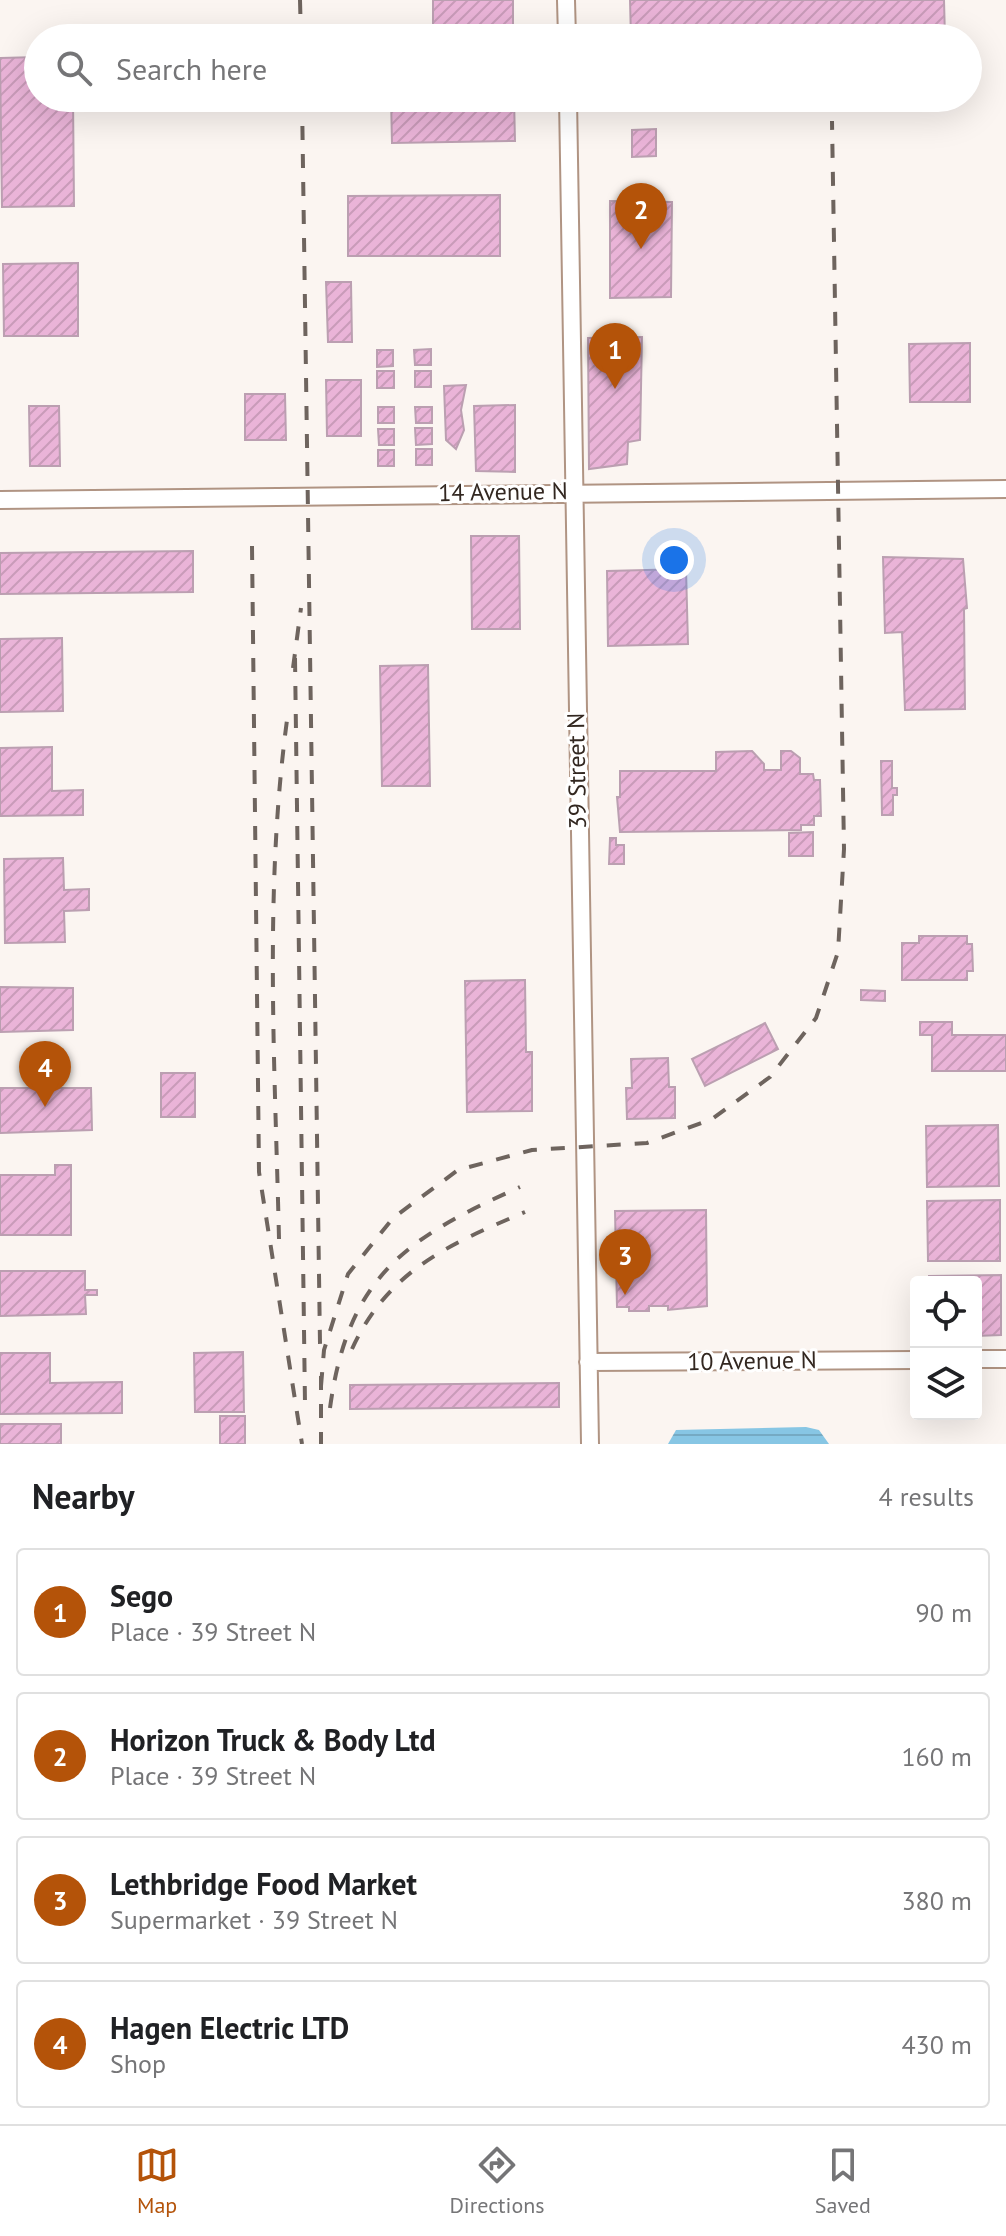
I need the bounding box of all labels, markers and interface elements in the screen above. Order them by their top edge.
search box [24,24,982,112]
icon: search [52,46,96,90]
text: Search here [116,49,267,88]
pin: 2 [615,183,667,249]
pin: 1 [589,323,641,389]
street label: 14 Avenue N [438,475,568,508]
your location [654,540,694,580]
street label: 39 Street N [560,713,593,829]
pin: 4 [19,1041,71,1107]
pin: 3 [599,1229,651,1295]
map controls [910,1276,982,1420]
button: locate [910,1276,982,1348]
street label: 10 Avenue N [687,1344,817,1377]
button: layers [910,1348,982,1420]
text: Nearby [32,1474,134,1518]
text: 4 results [879,1480,974,1513]
text: Sego [110,1576,173,1615]
text: 1 [53,1596,67,1629]
text: 90 m [916,1596,972,1629]
text: Place · 39 Street N [110,1615,316,1648]
text: Horizon Truck & Body Ltd [110,1720,436,1759]
text: 2 [53,1740,67,1773]
text: 160 m [901,1740,972,1773]
text: Place · 39 Street N [110,1759,316,1792]
text: Lethbridge Food Market [110,1864,417,1903]
text: 3 [53,1884,67,1917]
text: 380 m [901,1884,972,1917]
text: Supermarket · 39 Street N [110,1903,398,1936]
text: Hagen Electric LTD [110,2008,349,2047]
text: 4 [53,2028,67,2061]
text: 430 m [901,2028,972,2061]
text: Shop [110,2047,166,2080]
tab: Map [135,2143,179,2219]
tab: Directions [449,2143,545,2219]
tab: Saved [815,2143,871,2219]

